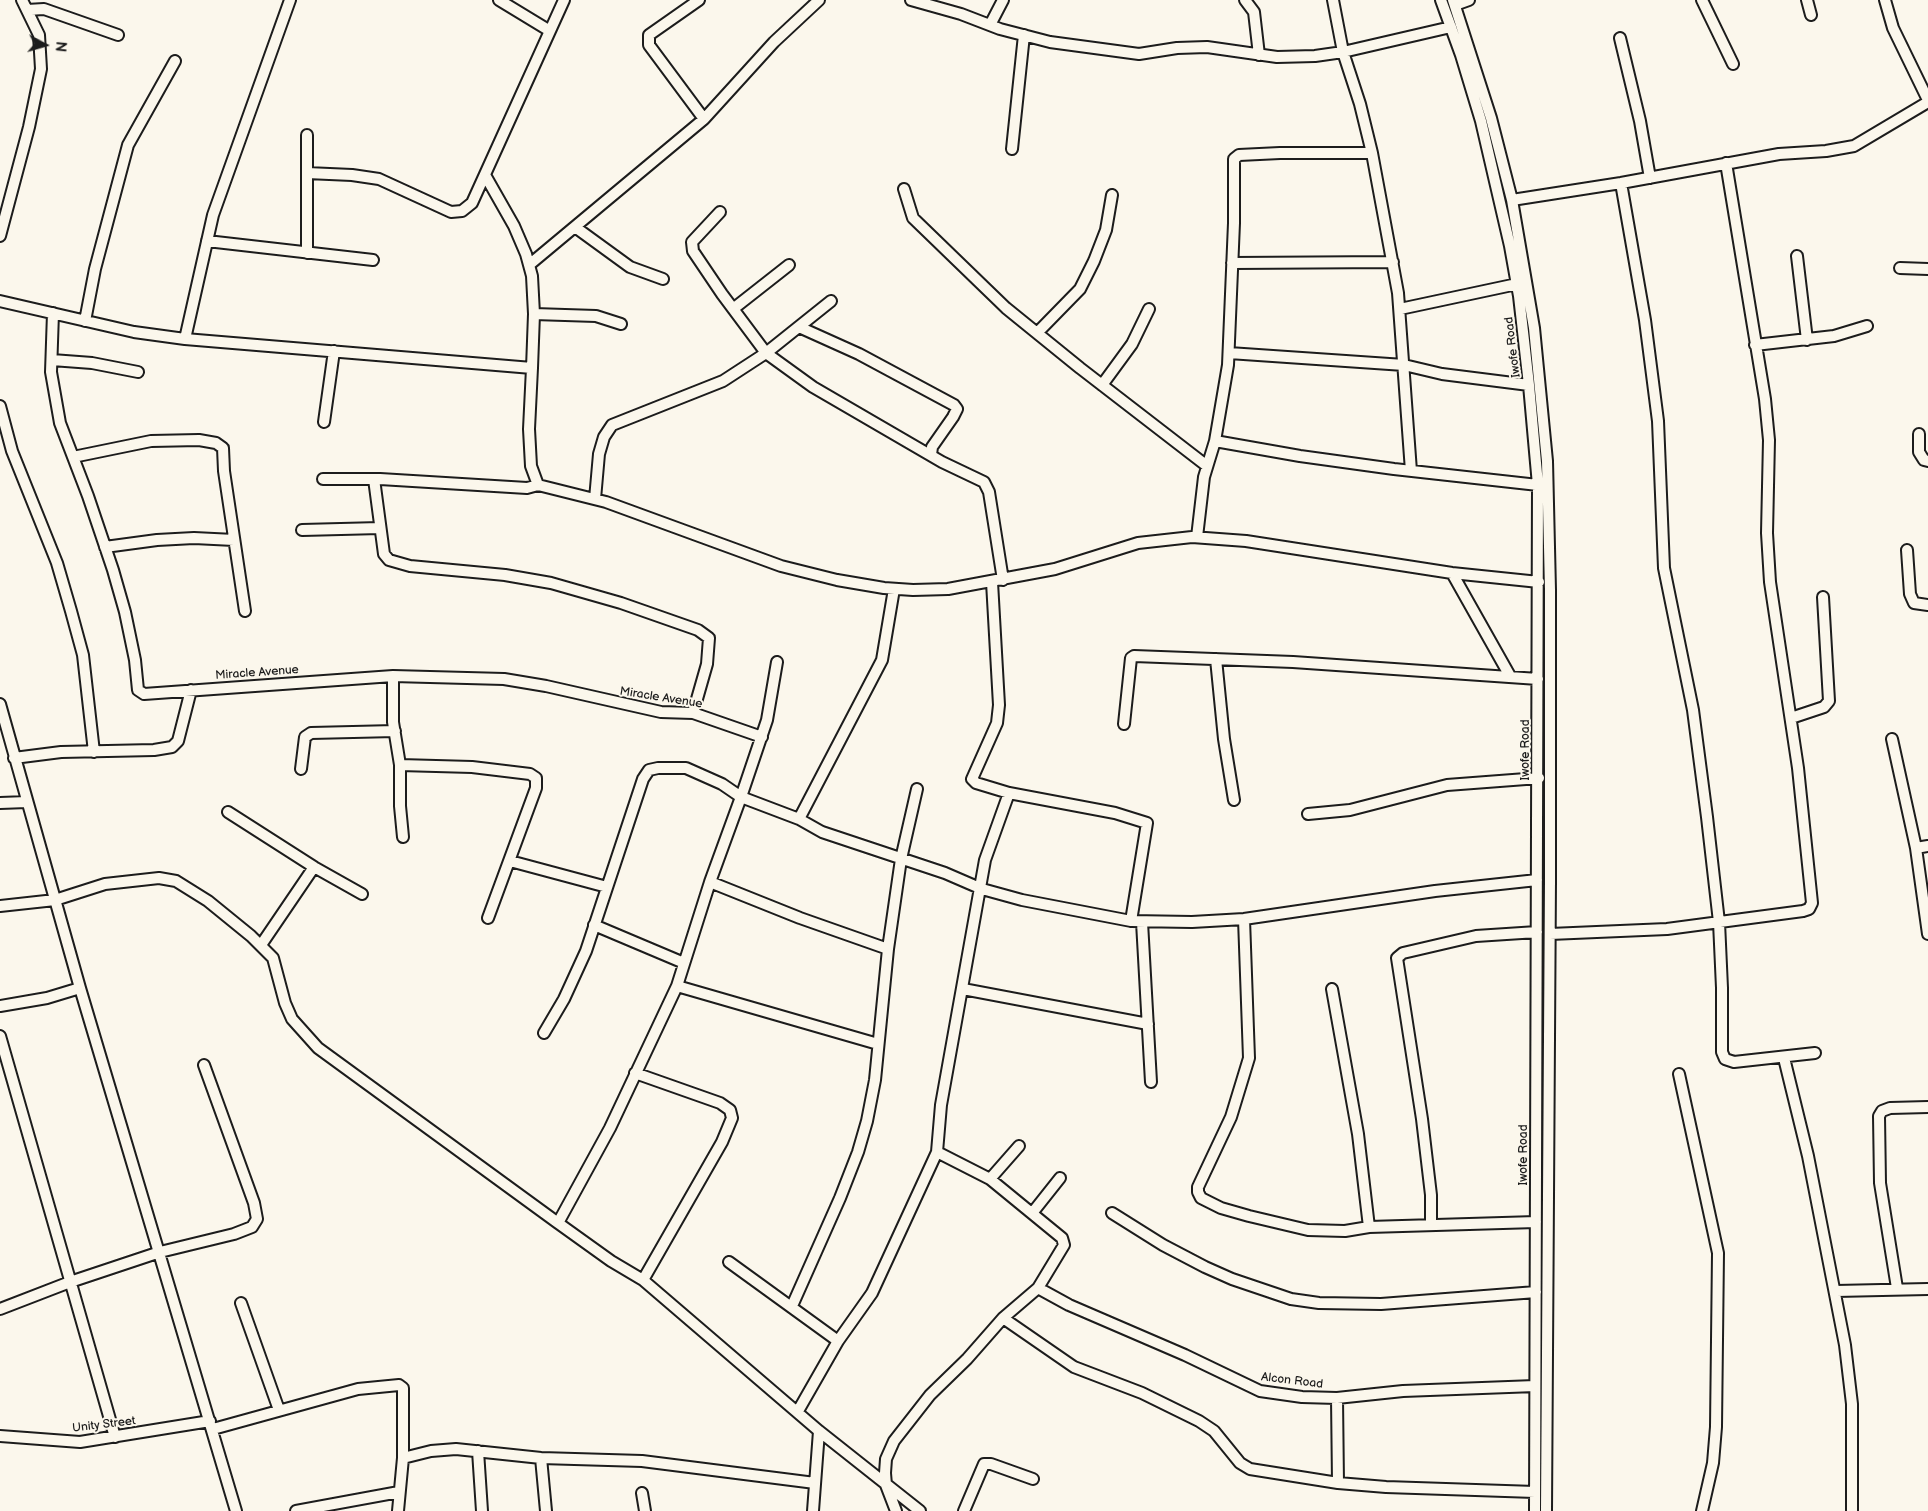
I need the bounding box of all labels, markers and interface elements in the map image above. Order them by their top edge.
north arrow [20,20,70,70]
text: N [51,40,69,53]
street label: Iwofe Road [1502,316,1524,378]
street label: Miracle Avenue [215,663,299,683]
street label: Miracle Avenue [619,684,703,712]
street label: Iwofe Road [1519,719,1533,781]
street label: Iwofe Road [1517,1124,1531,1186]
street label: Alcon Road [1260,1370,1324,1392]
street label: Unity Street [72,1414,136,1436]

